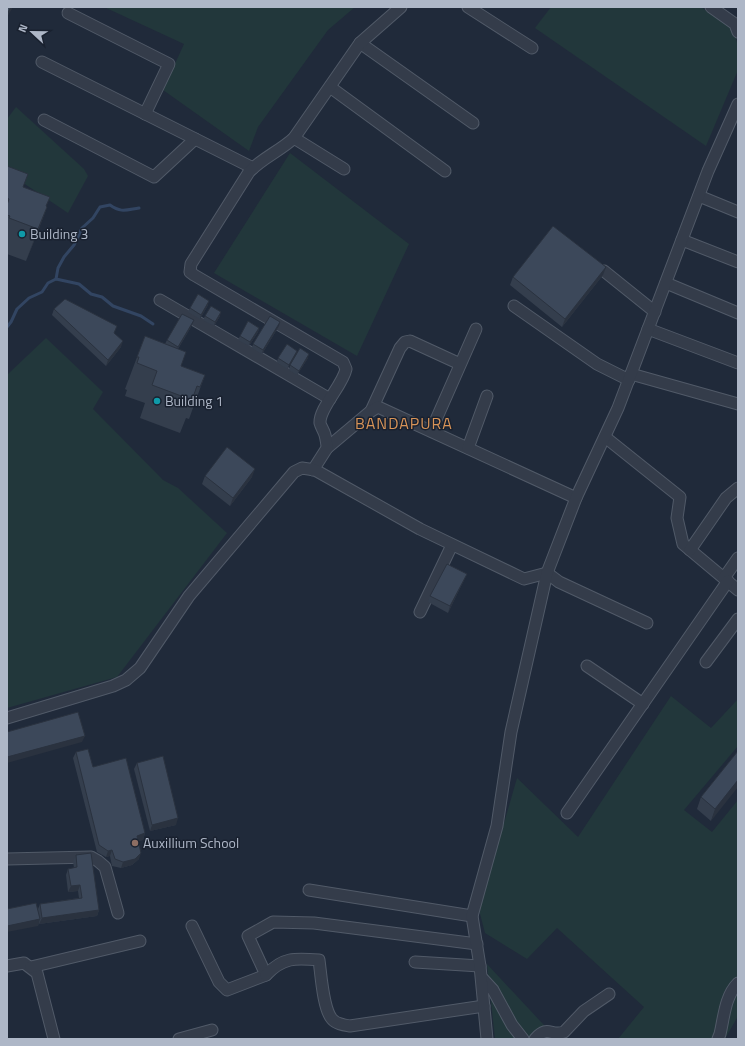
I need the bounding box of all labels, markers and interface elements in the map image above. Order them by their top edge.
north arrow [12,12,52,52]
text: N [14,22,32,35]
place label: Building 3 [30,223,88,244]
marker: Building 3 [17,229,27,239]
place label: Building 1 [165,390,223,411]
marker: Building 1 [152,396,162,406]
district label: BANDAPURA [355,411,453,435]
place label: Auxillium School [143,832,239,853]
marker: Auxillium School [130,838,140,848]

